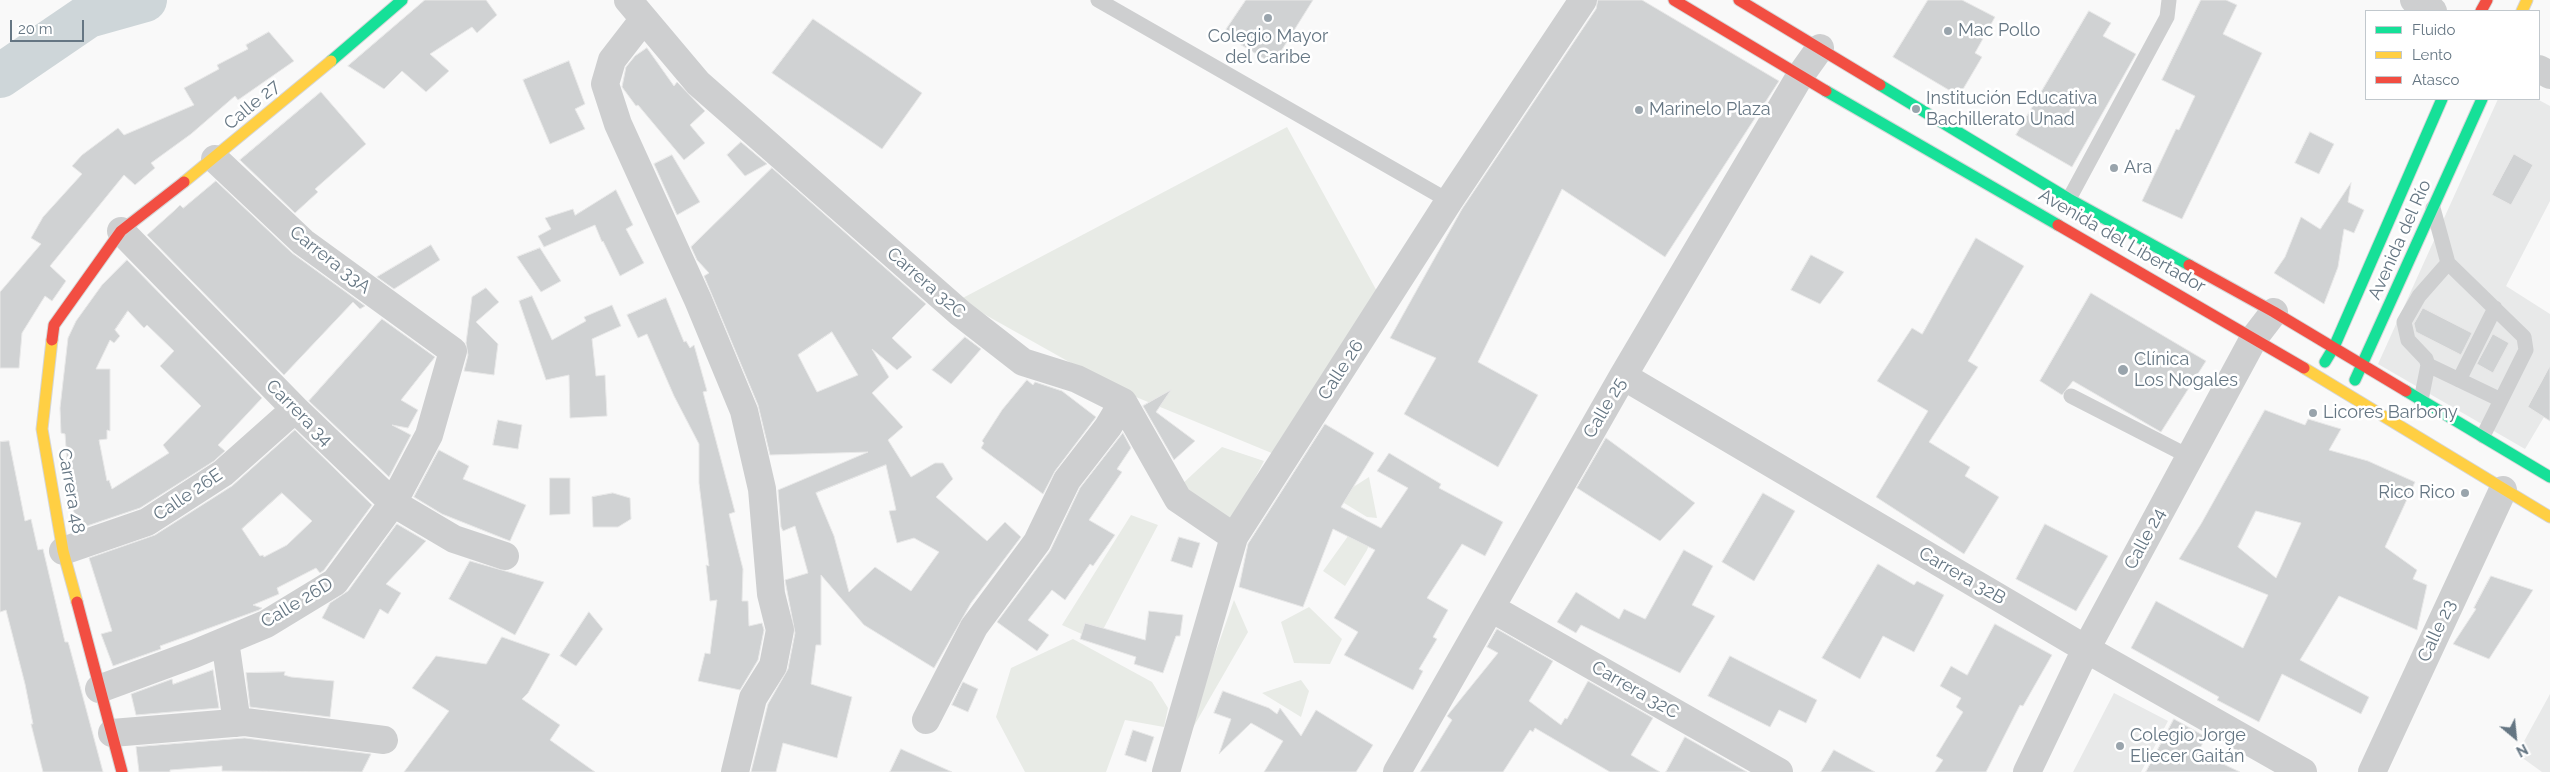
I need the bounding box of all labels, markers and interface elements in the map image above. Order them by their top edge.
scale bar [12,10,86,42]
legend [2365,10,2540,100]
marker: Colegio Mayor del Caribe [1262,12,1274,24]
text: 20 m [18,20,53,38]
place label: Mac Pollo [1958,20,2040,42]
text: Fluido [2412,21,2455,39]
marker: Mac Pollo [1942,25,1954,37]
place label: Colegio Mayor del Caribe [1208,26,1328,68]
text: Lento [2412,46,2452,64]
text: Atasco [2412,71,2459,89]
street label: Calle 27 [220,75,284,135]
place label: Institución Educativa Bachillerato Unad [1926,88,2097,130]
place label: Marinelo Plaza [1649,99,1771,121]
marker: Institución Educativa Bachillerato Unad [1910,103,1922,115]
marker: Marinelo Plaza [1633,104,1645,116]
place label: Ara [2124,157,2152,179]
marker: Ara [2108,162,2120,174]
street label: Avenida del Río [2364,177,2436,303]
street label: Avenida del Libertador [2035,184,2209,298]
street label: Carrera 33A [285,222,375,298]
street label: Carrera 32C [882,243,970,323]
street label: Calle 26 [1314,336,1368,404]
place label: Clínica Los Nogales [2134,349,2238,392]
marker: Clínica Los Nogales [2116,363,2130,377]
street label: Calle 25 [1579,374,1631,442]
street label: Carrera 34 [261,375,337,451]
place label: Licores Barbony [2323,402,2458,424]
marker: Licores Barbony [2307,407,2319,419]
street label: Carrera 48 [53,447,89,535]
street label: Calle 26E [150,464,226,526]
place label: Rico Rico [2378,482,2455,504]
marker: Rico Rico [2459,487,2471,499]
street label: Calle 24 [2120,505,2170,573]
street label: Carrera 32B [1915,542,2009,610]
street label: Calle 26D [257,573,337,633]
street label: Calle 23 [2413,596,2461,666]
street label: Carrera 32C [1588,656,1682,724]
north arrow [2490,712,2540,762]
place label: Colegio Jorge Eliecer Gaitán [2130,725,2246,768]
marker: Colegio Jorge Eliecer Gaitán [2114,740,2126,752]
text: N [2514,741,2531,760]

